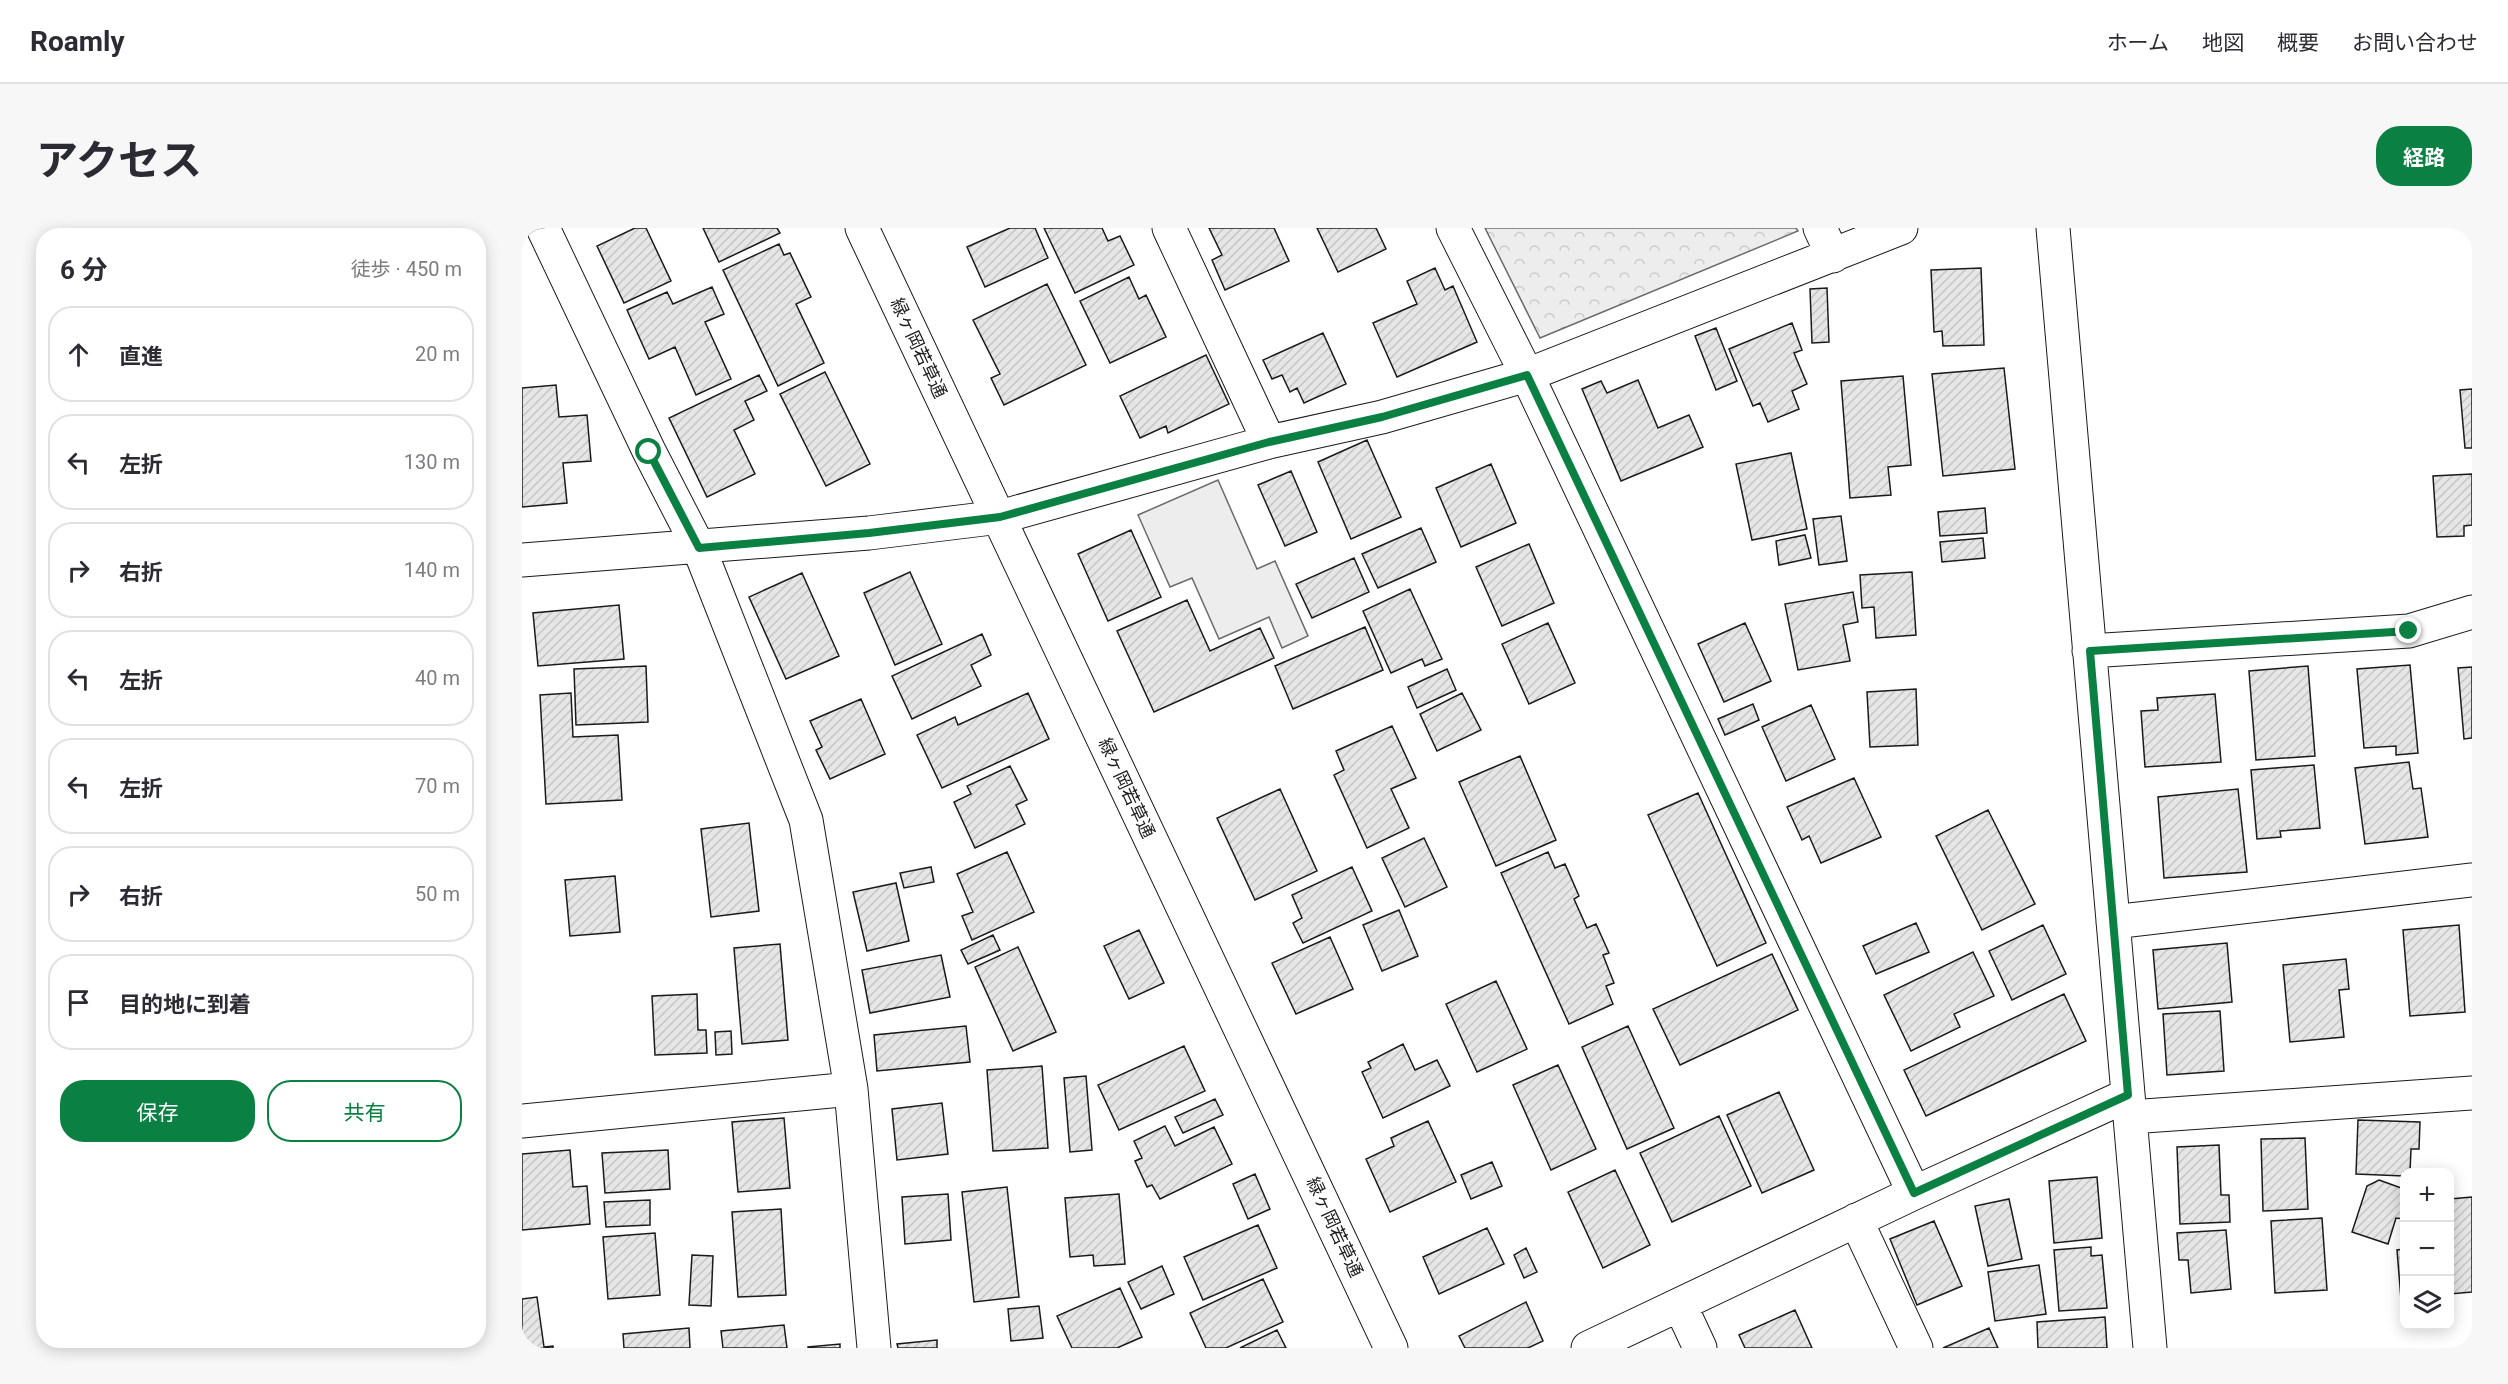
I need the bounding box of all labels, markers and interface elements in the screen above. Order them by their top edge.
text: Roamly [30,25,125,58]
text: ホーム [2107,31,2169,55]
text: 地図 [2202,31,2244,55]
text: 概要 [2277,31,2319,55]
text: お問い合わせ [2352,31,2478,55]
button: 経路 [2376,126,2472,186]
text: アクセス [36,136,202,185]
text: 6 分 [60,255,107,285]
text: 徒歩 · 450 m [351,257,462,281]
street label: 緑ヶ岡若草通 [887,295,951,401]
icon: ahead [62,338,95,371]
text: 20 m [415,342,460,366]
text: 直進 [119,344,163,369]
route start [635,438,661,464]
icon: left [62,446,95,479]
text: 130 m [404,450,460,474]
text: 左折 [119,452,163,477]
icon: right [62,554,95,587]
text: 140 m [404,558,460,582]
text: 右折 [119,560,163,585]
route end [2395,617,2421,643]
icon: left [62,662,95,695]
text: 40 m [415,666,460,690]
text: 左折 [119,668,163,693]
street label: 緑ヶ岡若草通 [1095,735,1159,841]
icon: left [62,770,95,803]
text: 70 m [415,774,460,798]
text: 左折 [119,776,163,801]
icon: right [62,878,95,911]
text: 50 m [415,882,460,906]
text: 右折 [119,884,163,909]
icon: arrive [62,986,95,1019]
text: 目的地に到着 [119,992,251,1017]
button: 保存 [60,1080,255,1142]
button: 共有 [267,1080,462,1142]
map controls [2400,1168,2454,1330]
button: + [2400,1168,2454,1222]
street label: 緑ヶ岡若草通 [1303,1174,1367,1280]
button: − [2400,1222,2454,1276]
button: layers [2400,1276,2454,1330]

